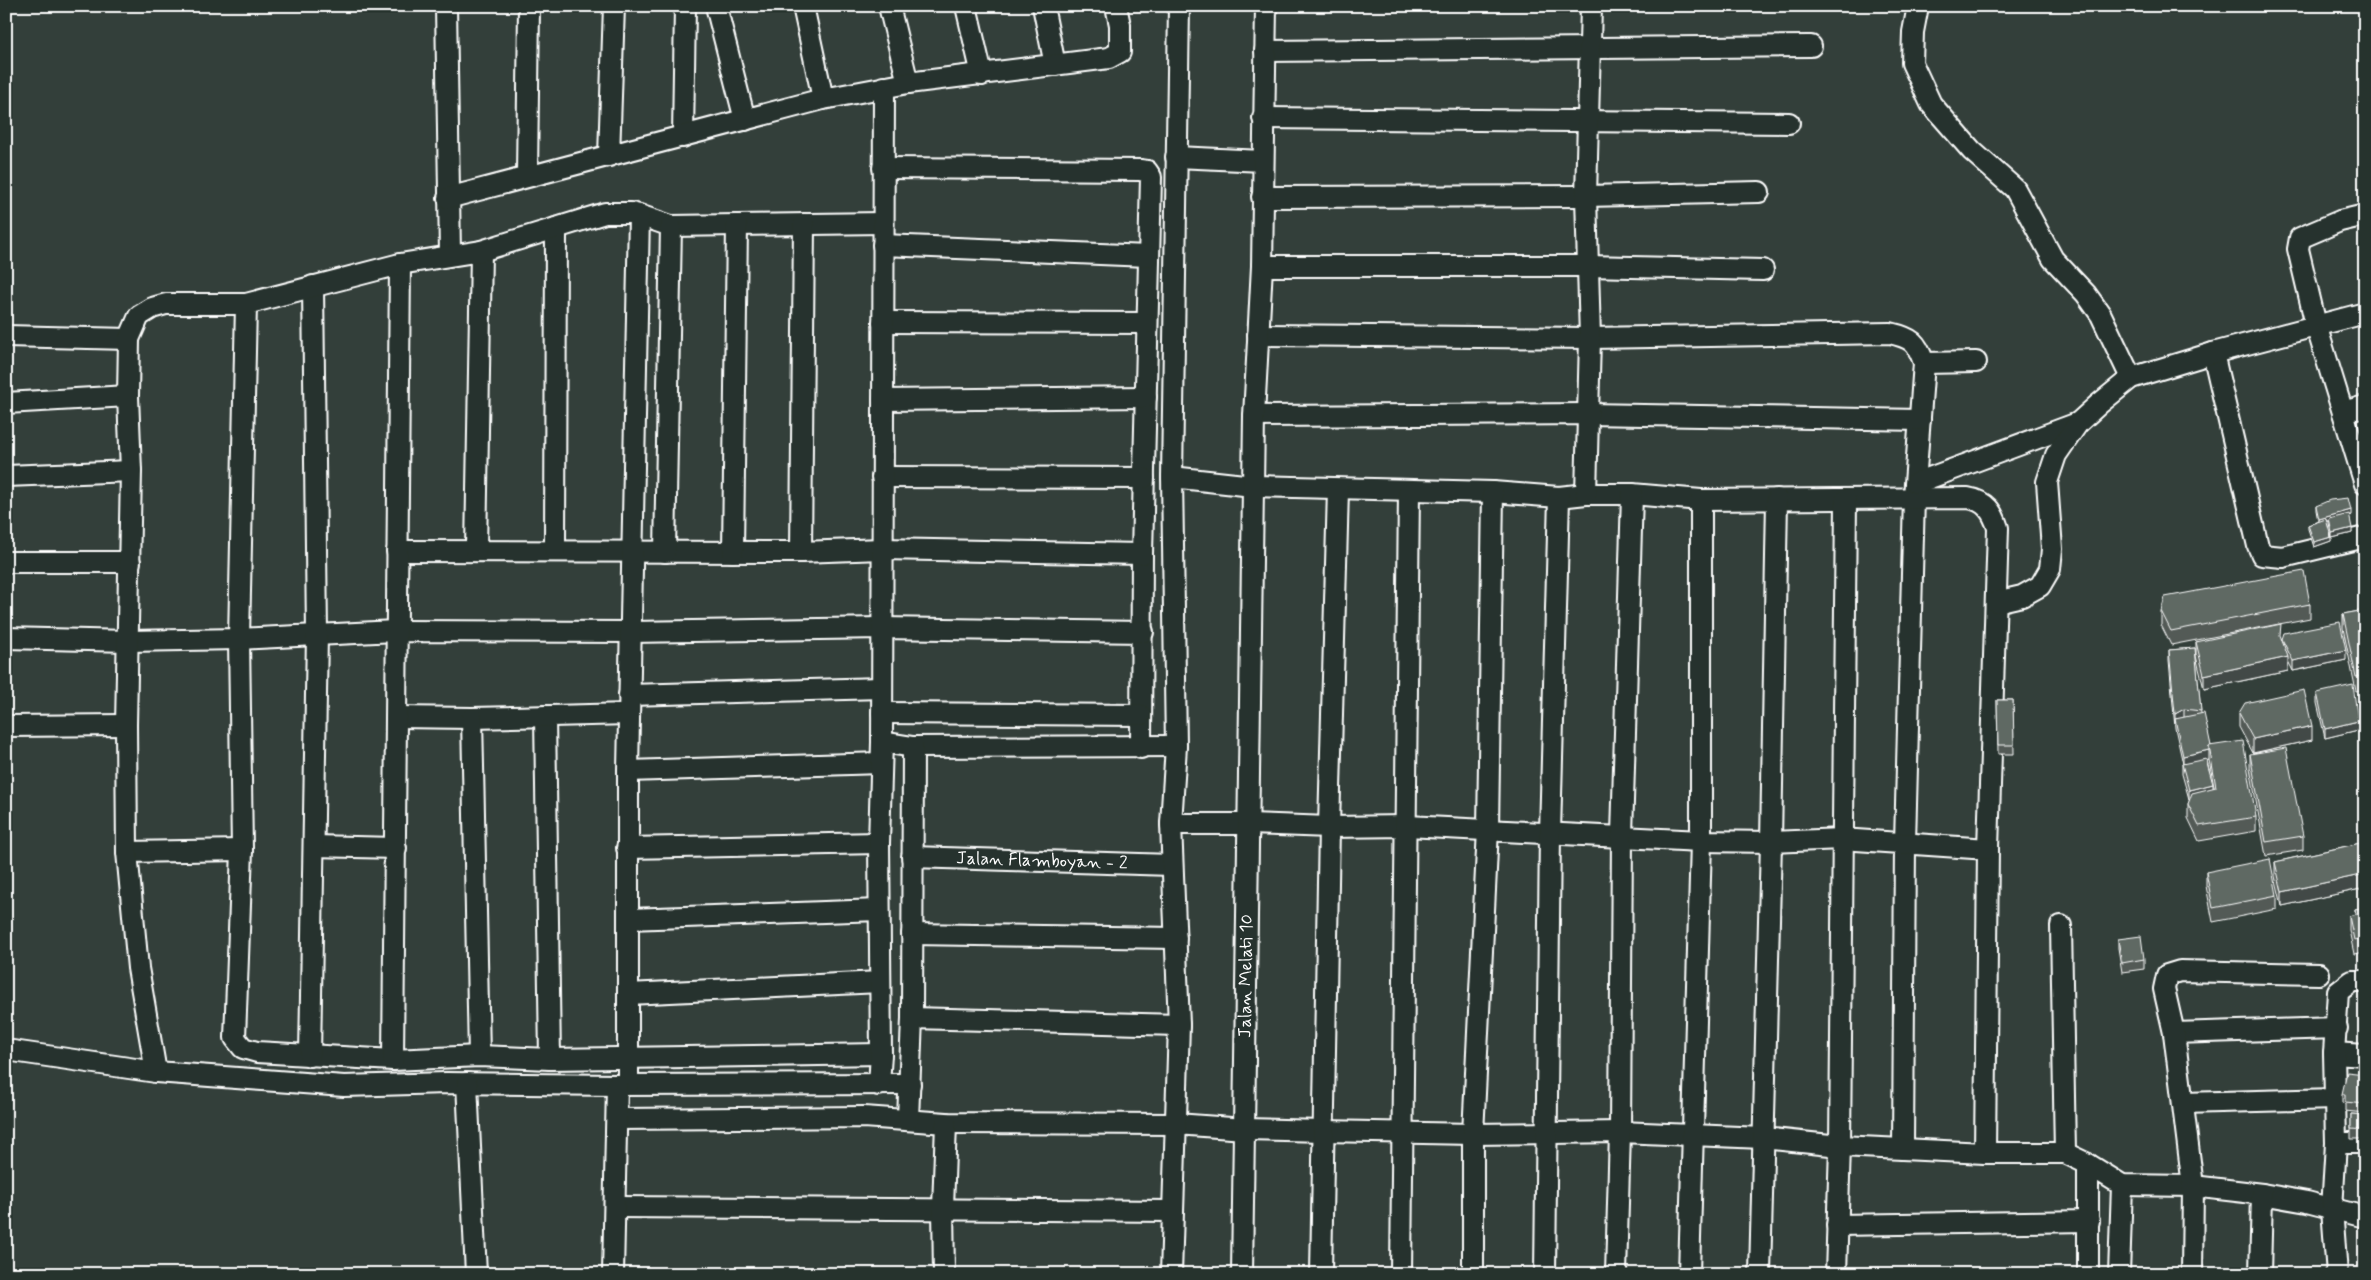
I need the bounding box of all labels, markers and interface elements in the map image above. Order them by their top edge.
street label: Jalan Flamboyan - 2 [956,846,1128,876]
street label: Jalan Melati 10 [1233,914,1259,1038]

